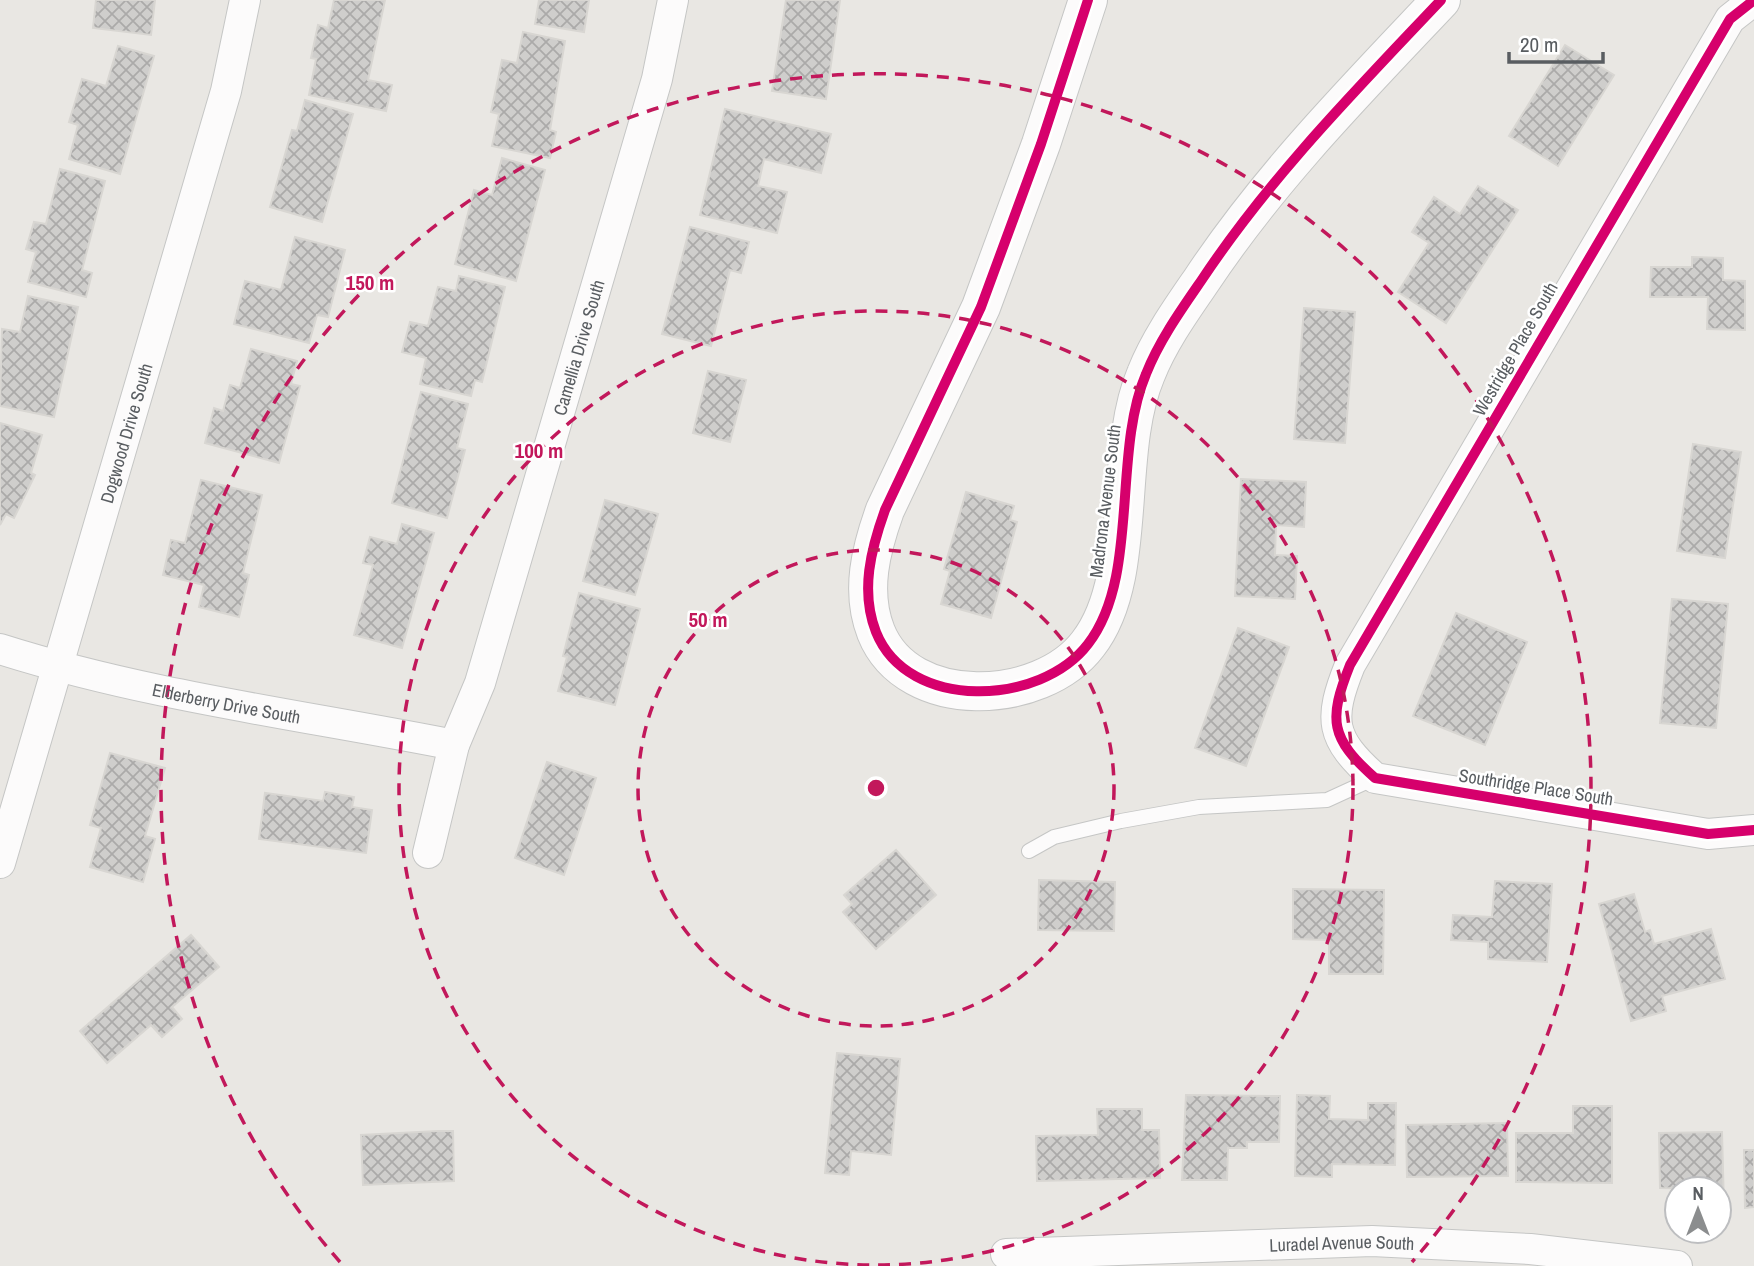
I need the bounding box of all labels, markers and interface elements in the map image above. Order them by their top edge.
scale bar [1509,21,1604,65]
text: 20 m [1520,30,1558,59]
text: 150 m [346,268,394,297]
street label: Camellia Drive South [547,277,610,418]
street label: Westridge Place South [1466,277,1564,421]
street label: Dogwood Drive South [94,360,158,506]
street label: Madrona Avenue South [1083,423,1127,579]
text: 100 m [515,436,563,465]
text: 50 m [688,605,728,634]
street label: Elderberry Drive South [150,676,303,729]
street label: Southridge Place South [1457,762,1615,812]
centre of rings [864,776,888,800]
north arrow [1663,1175,1733,1245]
text: N [1692,1180,1704,1206]
street label: Luradel Avenue South [1269,1228,1415,1257]

